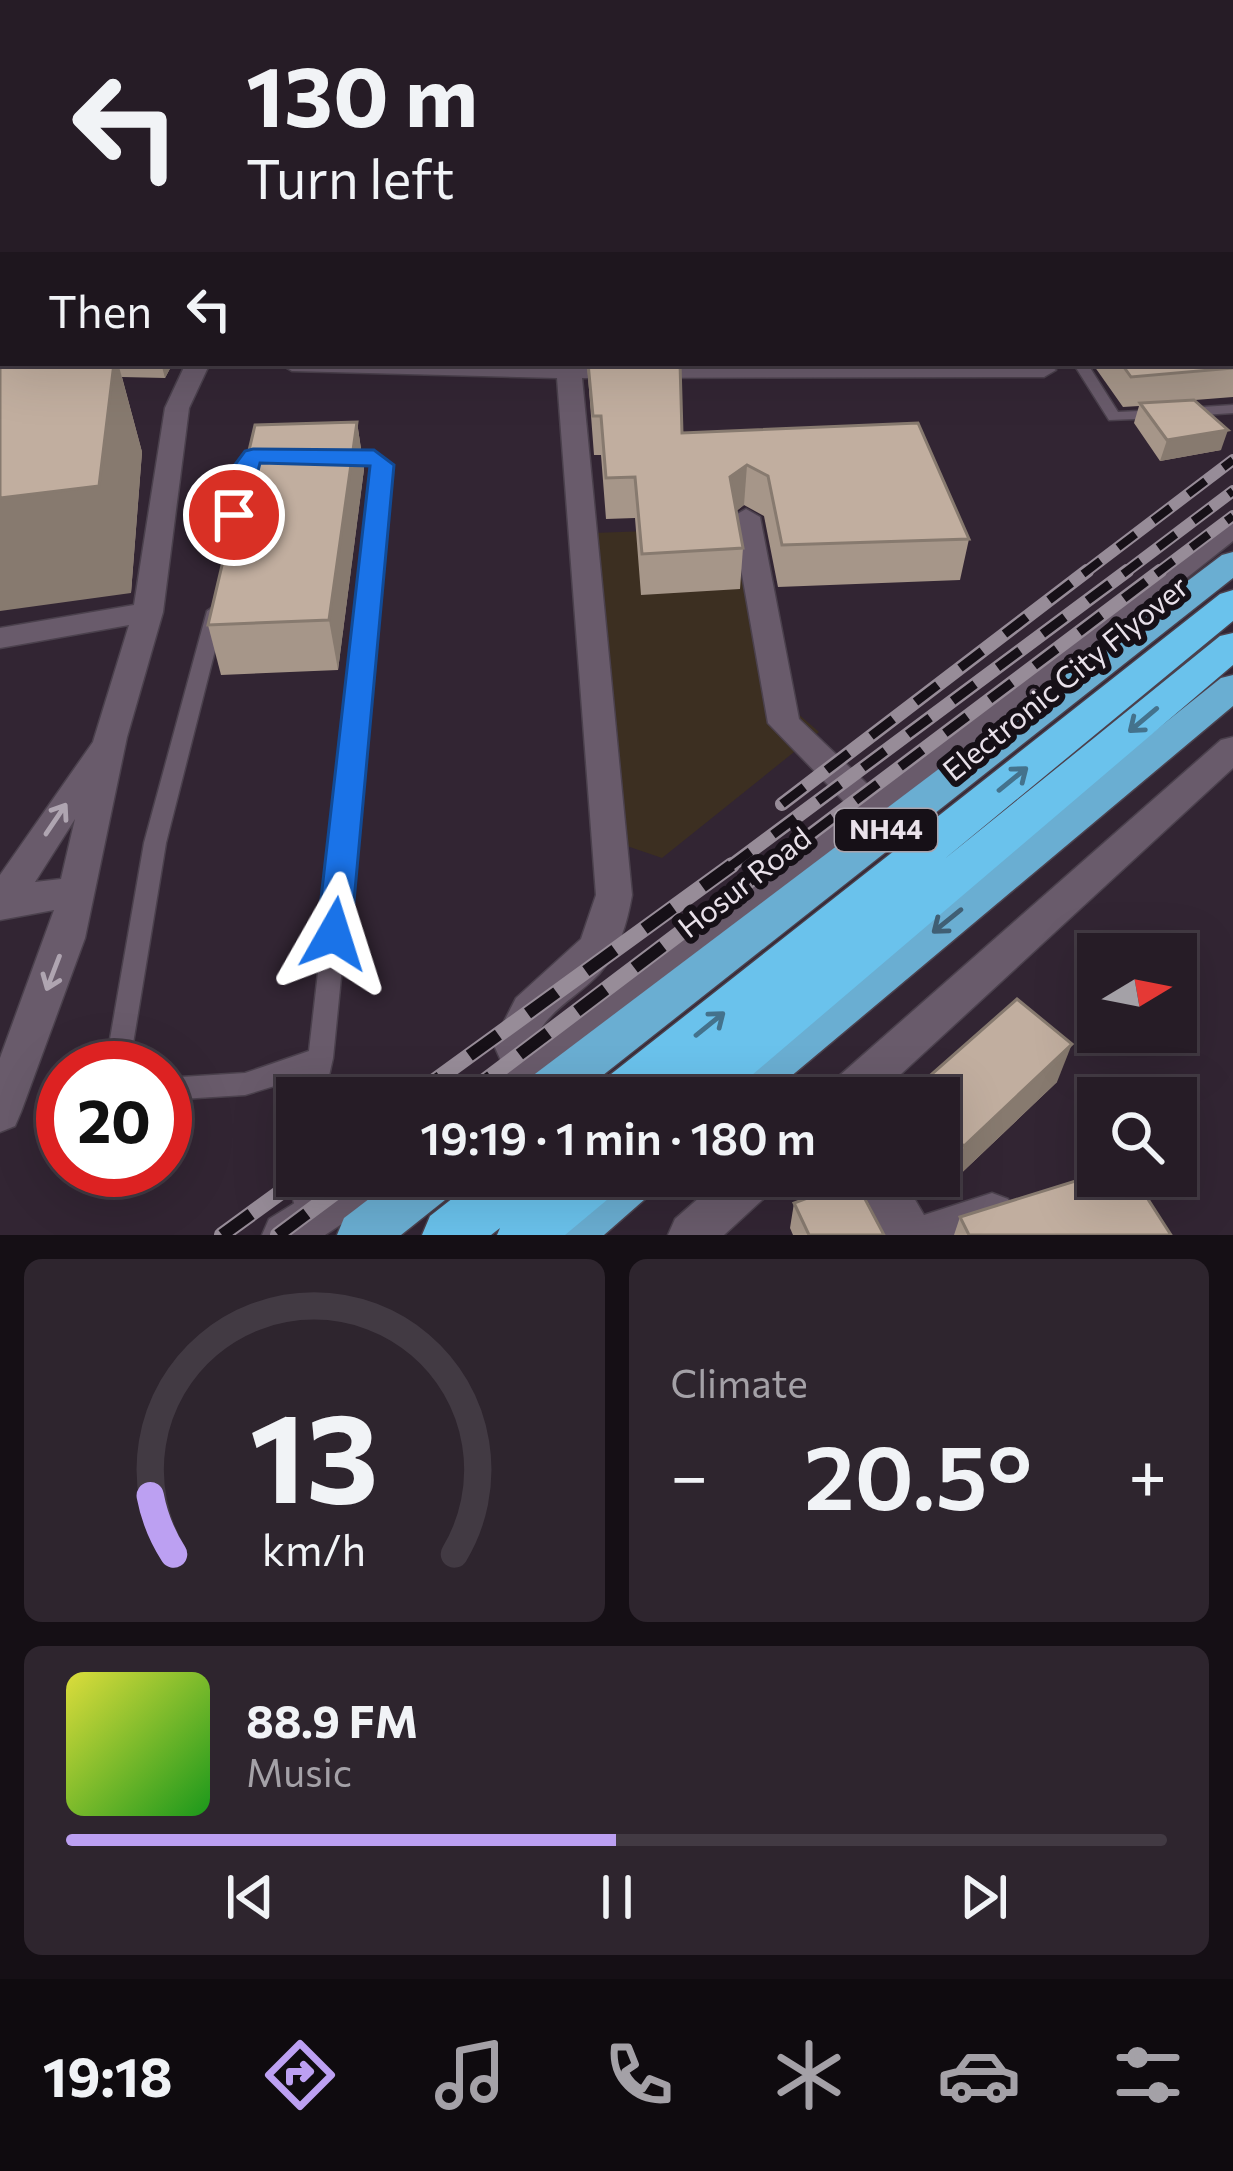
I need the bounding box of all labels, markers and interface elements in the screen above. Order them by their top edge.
text: 130 m [246,42,478,144]
icon: left [48,48,204,204]
text: Turn left [246,144,454,210]
icon: left [176,276,242,342]
text: Then [48,282,152,337]
pin [183,464,285,566]
icon: arrive [201,482,267,548]
street label: Electronic City Flyover [934,567,1195,787]
one-way arrow [1128,706,1159,733]
one-way arrow [997,766,1028,794]
one-way arrow [43,803,68,836]
road number: NH44 [835,809,937,851]
street label: Hosur Road [670,818,817,944]
position arrow [271,871,397,997]
one-way arrow [932,907,964,934]
north arrow [1077,933,1197,1053]
map controls [1077,933,1197,1197]
one-way arrow [40,954,62,991]
one-way arrow [693,1012,725,1038]
speed limit sign: 20 [36,1041,192,1197]
button: search [1077,1077,1197,1197]
text: 19:19 · 1 min · 180 m [420,1109,816,1164]
text: Climate [671,1358,808,1406]
text: 13 [250,1376,379,1529]
text: 20.5° [804,1418,1032,1529]
text: − [671,1433,708,1514]
text: + [1128,1433,1167,1514]
text: km/h [262,1521,366,1574]
text: 88.9 FM [246,1692,418,1747]
text: Music [246,1747,352,1795]
icon: previous [217,1864,283,1930]
icon: pause [584,1864,650,1930]
icon: next [951,1864,1017,1930]
icon: directions [258,2033,342,2117]
icon: music [428,2033,512,2117]
icon: phone [597,2033,681,2117]
icon: climate [767,2033,851,2117]
icon: car [937,2033,1021,2117]
icon: filters [1106,2033,1190,2117]
text: 19:18 [43,2042,173,2108]

